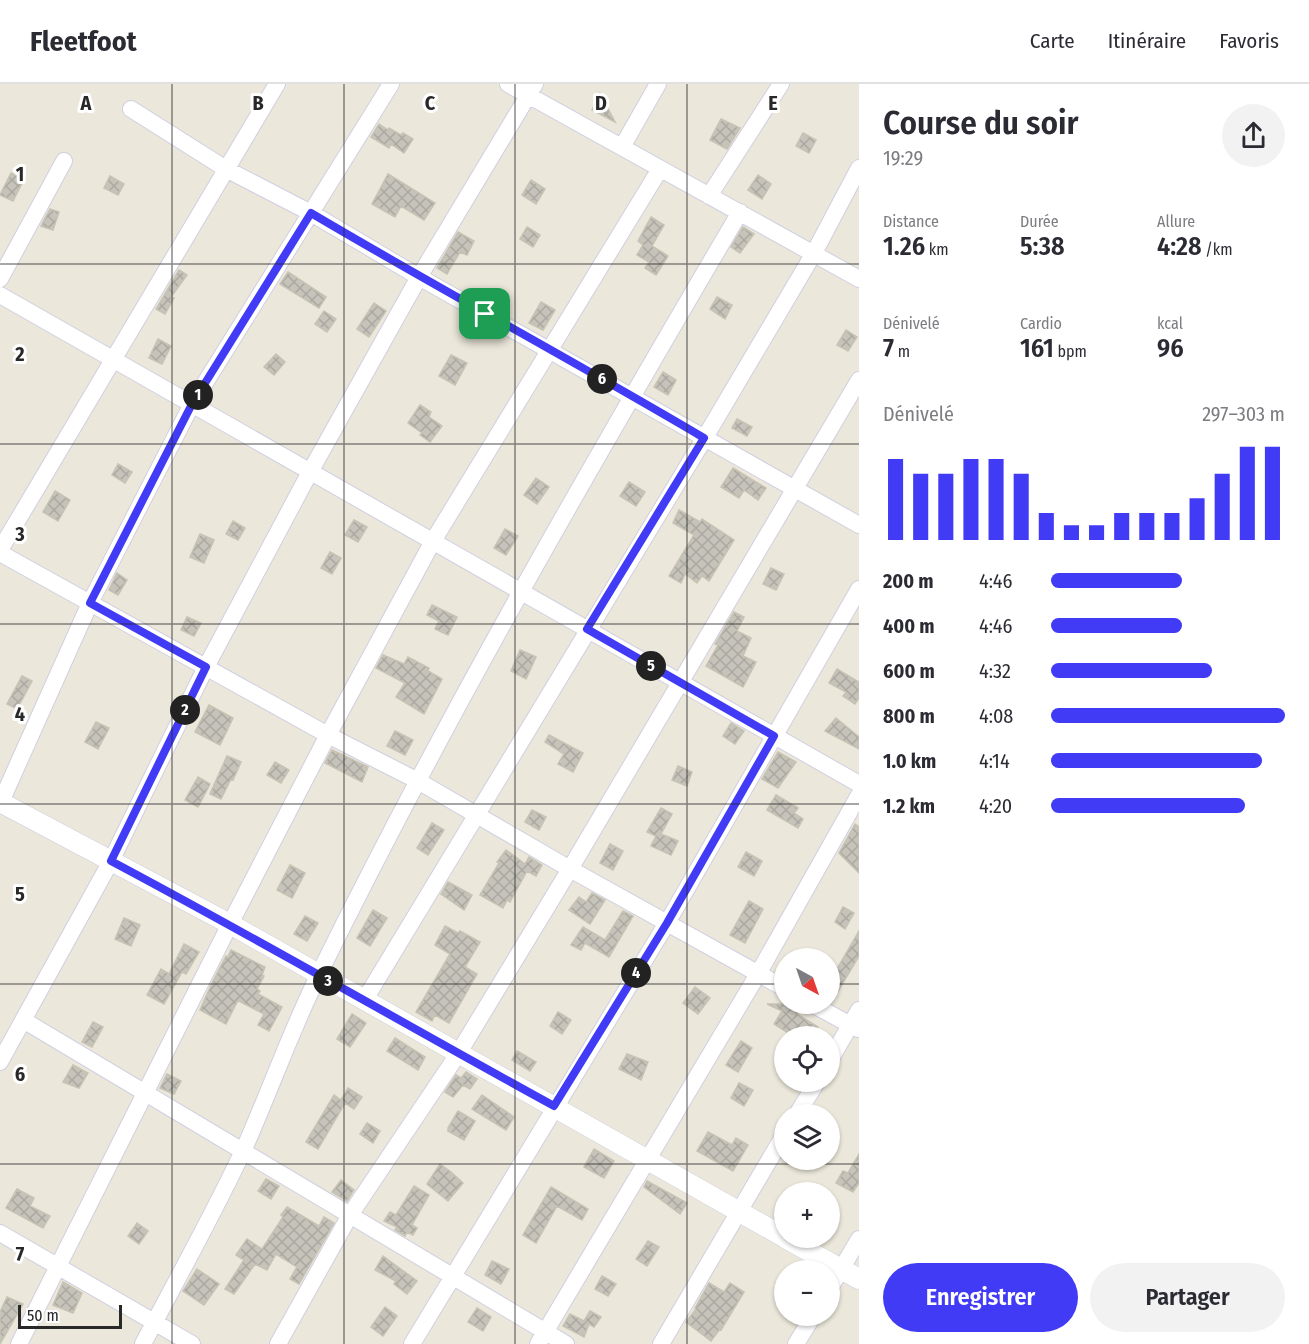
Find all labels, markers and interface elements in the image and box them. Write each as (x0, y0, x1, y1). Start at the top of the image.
text: Fleetfoot (30, 25, 137, 58)
text: Carte (1030, 28, 1075, 54)
text: Itinéraire (1108, 28, 1186, 54)
text: Favoris (1219, 28, 1279, 54)
text: A (80, 91, 93, 115)
text: B (252, 91, 264, 115)
text: C (425, 91, 436, 115)
text: D (595, 91, 607, 115)
text: E (768, 91, 778, 115)
text: Course du soir (883, 103, 1079, 143)
button: share (1222, 104, 1285, 167)
text: 19:29 (883, 146, 923, 170)
text: 1 (16, 162, 24, 186)
text: Distance (883, 212, 939, 231)
text: Durée (1020, 212, 1059, 231)
text: Allure (1157, 212, 1195, 231)
text: 1.26 (883, 231, 925, 262)
text: 5:38 (1020, 231, 1065, 262)
text: 4:28 (1157, 231, 1202, 262)
text: km (925, 240, 949, 259)
text: /km (1202, 240, 1233, 259)
pin (459, 288, 510, 339)
icon: arrive (468, 297, 501, 330)
text: Dénivelé (883, 314, 940, 333)
text: Cardio (1020, 314, 1062, 333)
text: kcal (1157, 314, 1183, 333)
text: 7 (883, 333, 894, 364)
text: 161 (1020, 333, 1054, 364)
text: 96 (1157, 333, 1184, 364)
text: 2 (14, 342, 25, 366)
text: m (894, 342, 910, 361)
text: bpm (1054, 342, 1087, 361)
pin: 6 (587, 364, 617, 394)
text: 6 (598, 369, 606, 388)
pin: 1 (183, 380, 213, 410)
text: 1 (195, 385, 201, 404)
text: Dénivelé (883, 402, 954, 426)
text: 297–303 m (1202, 402, 1285, 426)
text: 3 (14, 522, 25, 546)
text: 200 m (883, 569, 934, 593)
text: 4:46 (979, 569, 1012, 593)
text: 400 m (883, 614, 935, 638)
text: 4:46 (979, 614, 1012, 638)
pin: 5 (636, 651, 666, 681)
text: 5 (647, 656, 655, 675)
text: 600 m (883, 659, 935, 683)
text: 4:32 (979, 659, 1011, 683)
pin: 2 (170, 695, 200, 725)
text: 2 (181, 700, 189, 719)
text: 4 (15, 702, 25, 726)
text: 800 m (883, 704, 935, 728)
text: 4:08 (979, 704, 1013, 728)
text: 1.0 km (883, 749, 936, 773)
text: 4:14 (979, 749, 1010, 773)
text: 1.2 km (883, 794, 935, 818)
text: 4:20 (979, 794, 1012, 818)
text: 5 (15, 882, 25, 906)
north arrow (774, 948, 840, 1014)
map controls (774, 948, 840, 1326)
pin: 4 (621, 958, 651, 988)
text: 4 (632, 963, 640, 982)
pin: 3 (313, 966, 343, 996)
text: 3 (324, 971, 332, 990)
button: locate (774, 1026, 840, 1092)
text: 6 (15, 1062, 25, 1086)
button: layers (774, 1104, 840, 1170)
button: + (774, 1182, 840, 1248)
text: 7 (16, 1242, 25, 1266)
button: − (774, 1260, 840, 1326)
button: Enregistrer (883, 1263, 1078, 1332)
button: Partager (1090, 1263, 1285, 1332)
scale bar (18, 1302, 122, 1330)
text: 50 m (27, 1306, 59, 1325)

